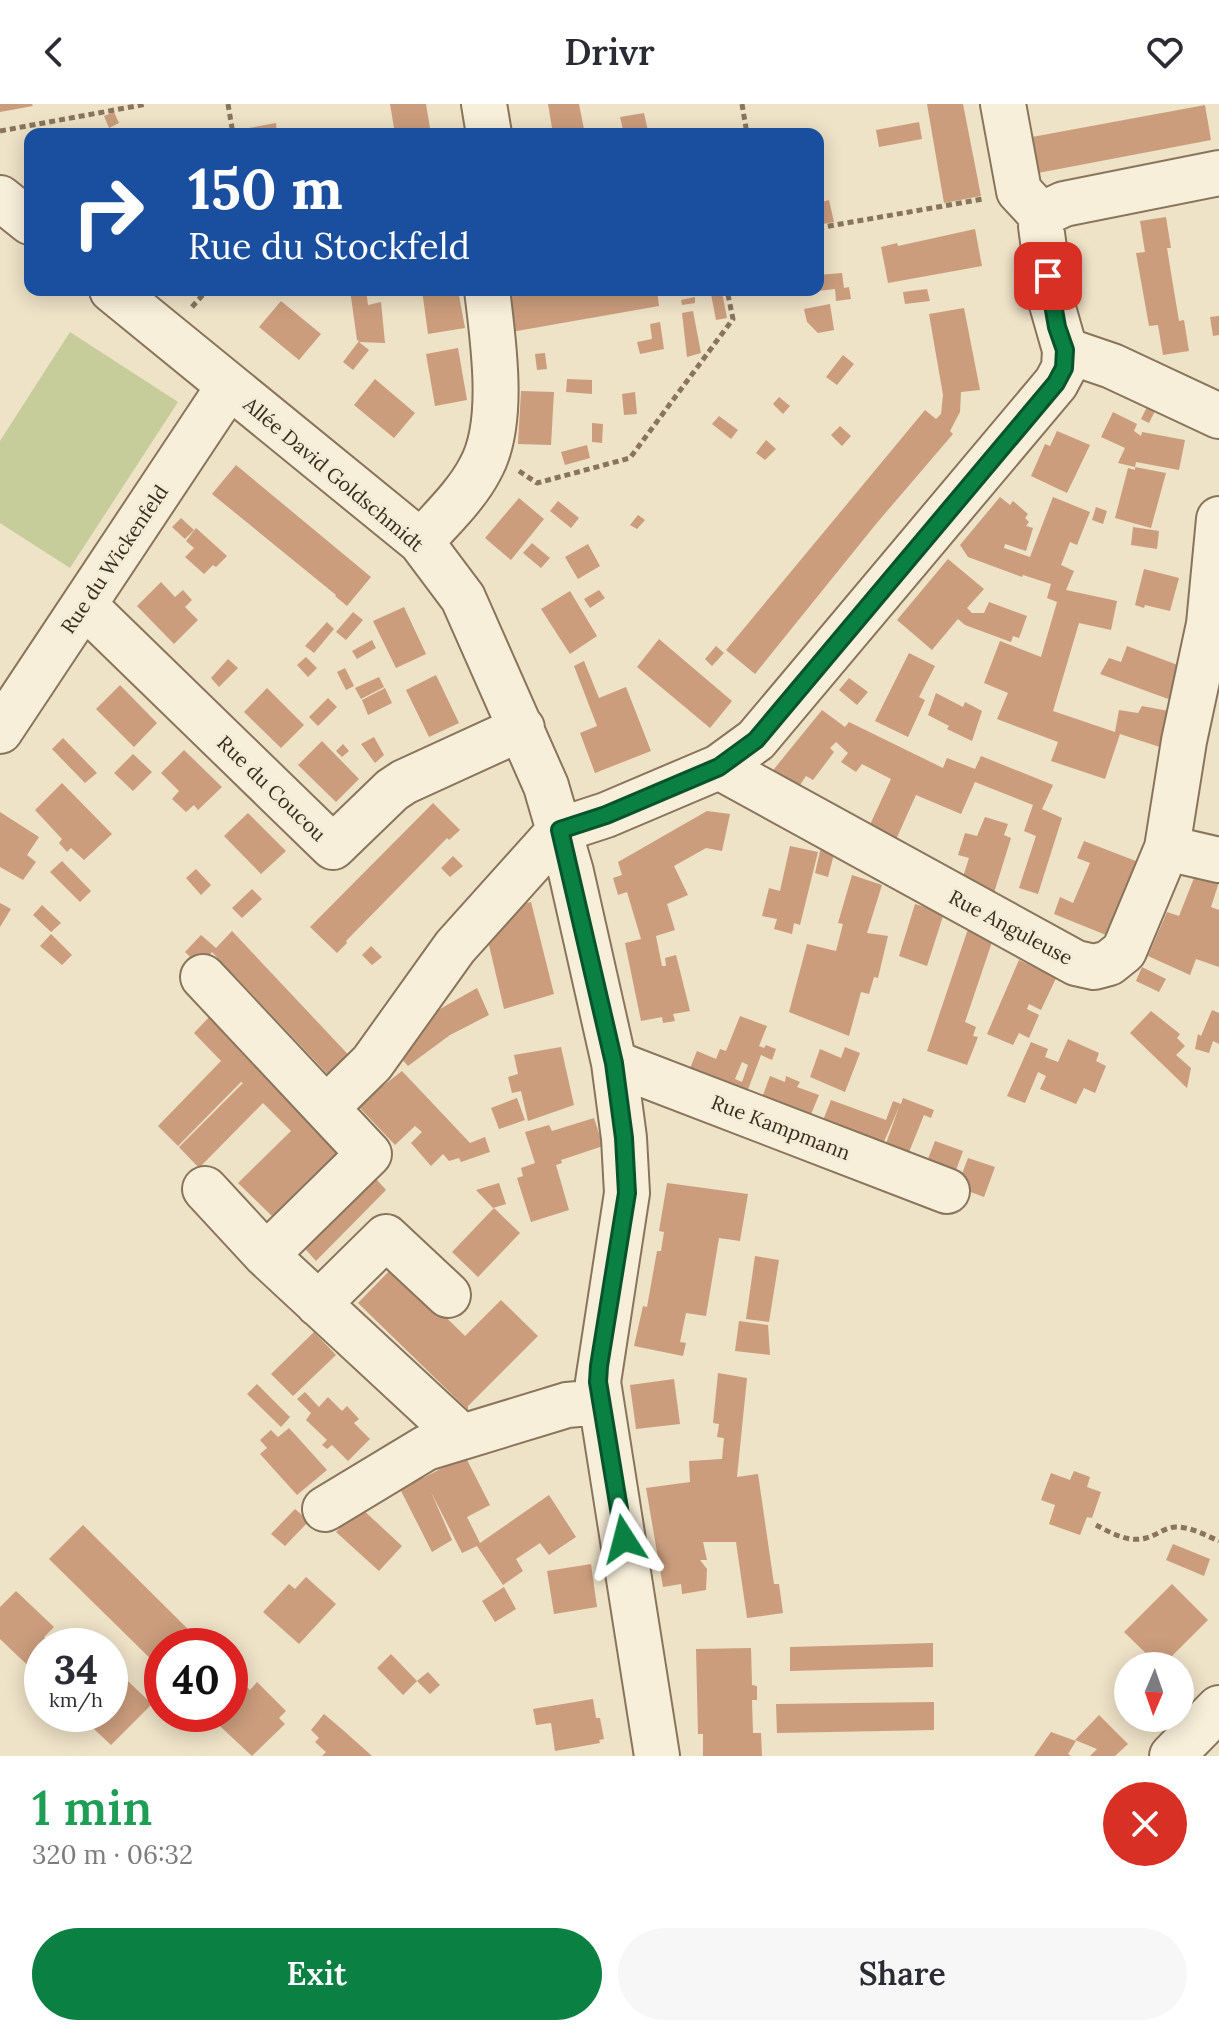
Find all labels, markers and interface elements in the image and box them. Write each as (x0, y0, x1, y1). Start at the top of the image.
text: Drivr (564, 29, 655, 75)
icon: back (32, 30, 76, 74)
icon: heart (1143, 30, 1187, 74)
text: 150 m (188, 153, 343, 224)
icon: right (56, 160, 160, 264)
text: Rue du Stockfeld (188, 223, 470, 269)
pin (1014, 242, 1082, 310)
icon: arrive (1026, 254, 1070, 298)
street label: Allée David Goldschmidt (238, 391, 429, 557)
street label: Rue du Wickenfeld (55, 480, 173, 638)
street label: Rue du Coucou (212, 730, 332, 846)
street label: Rue Anguleuse (945, 884, 1077, 970)
street label: Rue Kampmann (708, 1089, 854, 1165)
position arrow (582, 1497, 666, 1581)
speed limit sign: 40 (144, 1628, 248, 1732)
text: 34 (54, 1644, 98, 1695)
north arrow (1114, 1652, 1194, 1732)
map controls (1114, 1652, 1194, 1732)
text: km/h (49, 1687, 103, 1712)
text: 1 min (32, 1777, 152, 1838)
button: close (1103, 1782, 1187, 1866)
text: 320 m · 06:32 (32, 1838, 193, 1871)
button: Exit (32, 1928, 602, 2020)
button: Share (618, 1928, 1187, 2020)

